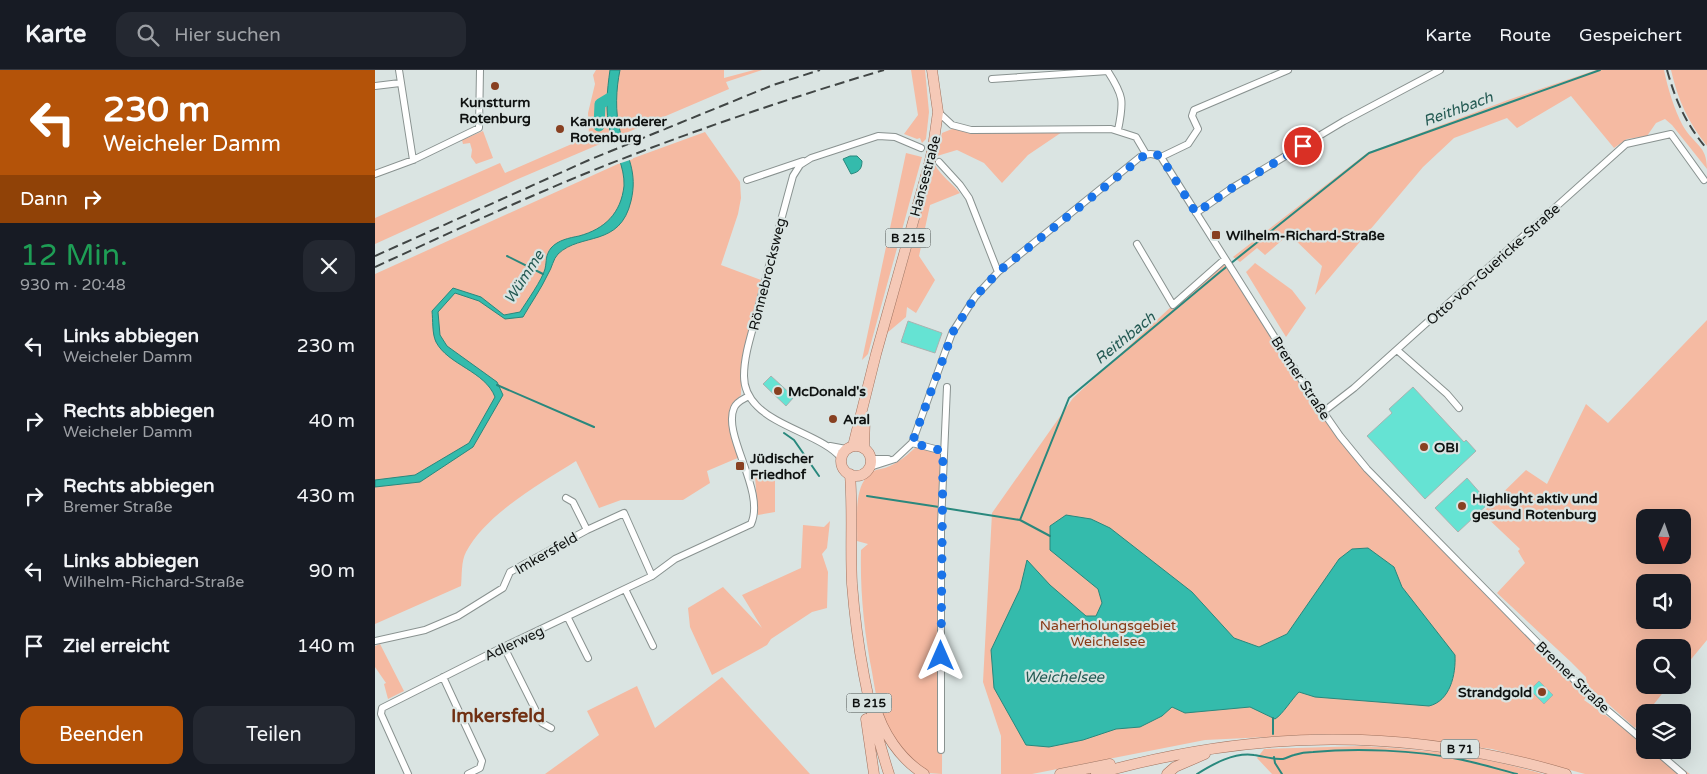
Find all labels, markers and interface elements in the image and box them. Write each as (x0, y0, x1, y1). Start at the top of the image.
search box (116, 12, 466, 57)
text: Karte (25, 20, 86, 49)
icon: search (134, 21, 162, 49)
text: Hier suchen (174, 24, 281, 46)
text: Karte (1425, 24, 1471, 46)
text: Route (1499, 24, 1551, 46)
text: Gespeichert (1579, 24, 1682, 46)
marker: Kunstturm Rotenburg (489, 80, 501, 92)
water label: Reithbach (1421, 88, 1496, 130)
text: 230 m (103, 89, 210, 131)
icon: left (20, 90, 85, 155)
place label: Kunstturm Rotenburg (459, 94, 531, 127)
place label: Kanuwanderer Rotenburg (570, 113, 667, 146)
marker: Kanuwanderer Rotenburg (554, 123, 566, 135)
pin (1282, 125, 1324, 167)
text: Weicheler Damm (103, 131, 281, 157)
icon: arrive (1289, 132, 1317, 160)
street label: Hansestraße (906, 134, 944, 219)
icon: right (78, 185, 106, 213)
text: Dann (20, 188, 68, 210)
street label: Otto-von-Guericke-Straße (1423, 200, 1564, 329)
street label: Rönnebrocksweg (745, 216, 790, 332)
place label: Wilhelm-Richard-Straße (1226, 227, 1385, 244)
road number: B 215 (885, 228, 931, 248)
marker: Wilhelm-Richard-Straße (1210, 229, 1222, 241)
text: 12 Min. (20, 237, 128, 274)
button: close (303, 240, 355, 292)
water label: Wümme (500, 246, 549, 307)
text: 930 m · 20:48 (20, 275, 126, 295)
water label: Reithbach (1091, 308, 1160, 368)
text: Links abbiegen (63, 325, 199, 347)
icon: left (20, 332, 48, 360)
street label: Bremer Straße (1267, 333, 1334, 423)
text: 230 m (297, 335, 355, 357)
text: Weicheler Damm (63, 347, 192, 367)
place label: McDonald's (788, 383, 866, 400)
marker: McDonald's (772, 385, 784, 397)
text: Rechts abbiegen (63, 400, 215, 422)
icon: right (20, 407, 48, 435)
text: 40 m (309, 410, 355, 432)
place label: Aral (843, 411, 870, 428)
marker: Aral (827, 413, 839, 425)
text: Weicheler Damm (63, 422, 192, 442)
place label: OBI (1434, 439, 1459, 456)
marker: OBI (1418, 441, 1430, 453)
place label: Jüdischer Friedhof (749, 450, 814, 483)
marker: Jüdischer Friedhof (734, 460, 746, 472)
text: Rechts abbiegen (63, 475, 215, 497)
icon: right (20, 482, 48, 510)
text: 430 m (297, 485, 355, 507)
place label: Highlight aktiv und gesund Rotenburg (1472, 490, 1598, 523)
text: Bremer Straße (63, 497, 172, 517)
marker: Highlight aktiv und gesund Rotenburg (1456, 500, 1468, 512)
north arrow (1636, 509, 1691, 564)
map controls (1636, 509, 1691, 759)
street label: Imkersfeld (512, 529, 581, 578)
text: Links abbiegen (63, 550, 199, 572)
icon: left (20, 557, 48, 585)
text: 90 m (309, 560, 355, 582)
text: Wilhelm-Richard-Straße (63, 572, 244, 592)
button: sound (1636, 574, 1691, 629)
park label: Naherholungsgebiet Weichelsee (1040, 617, 1177, 650)
street label: Adlerweg (482, 622, 547, 665)
position arrow (914, 629, 966, 681)
icon: arrive (20, 632, 48, 660)
text: Ziel erreicht (63, 635, 170, 657)
text: 140 m (297, 635, 355, 657)
street label: Bremer Straße (1532, 638, 1613, 717)
button: search (1636, 639, 1691, 694)
water label: Weichelsee (1024, 668, 1106, 686)
place label: Strandgold (1458, 684, 1532, 701)
marker: Strandgold (1536, 686, 1548, 698)
road number: B 215 (847, 694, 891, 712)
button: layers (1636, 704, 1691, 759)
district label: Imkersfeld (451, 705, 545, 727)
button: Beenden (20, 706, 183, 764)
button: Teilen (193, 706, 355, 764)
road number: B 71 (1441, 740, 1479, 759)

